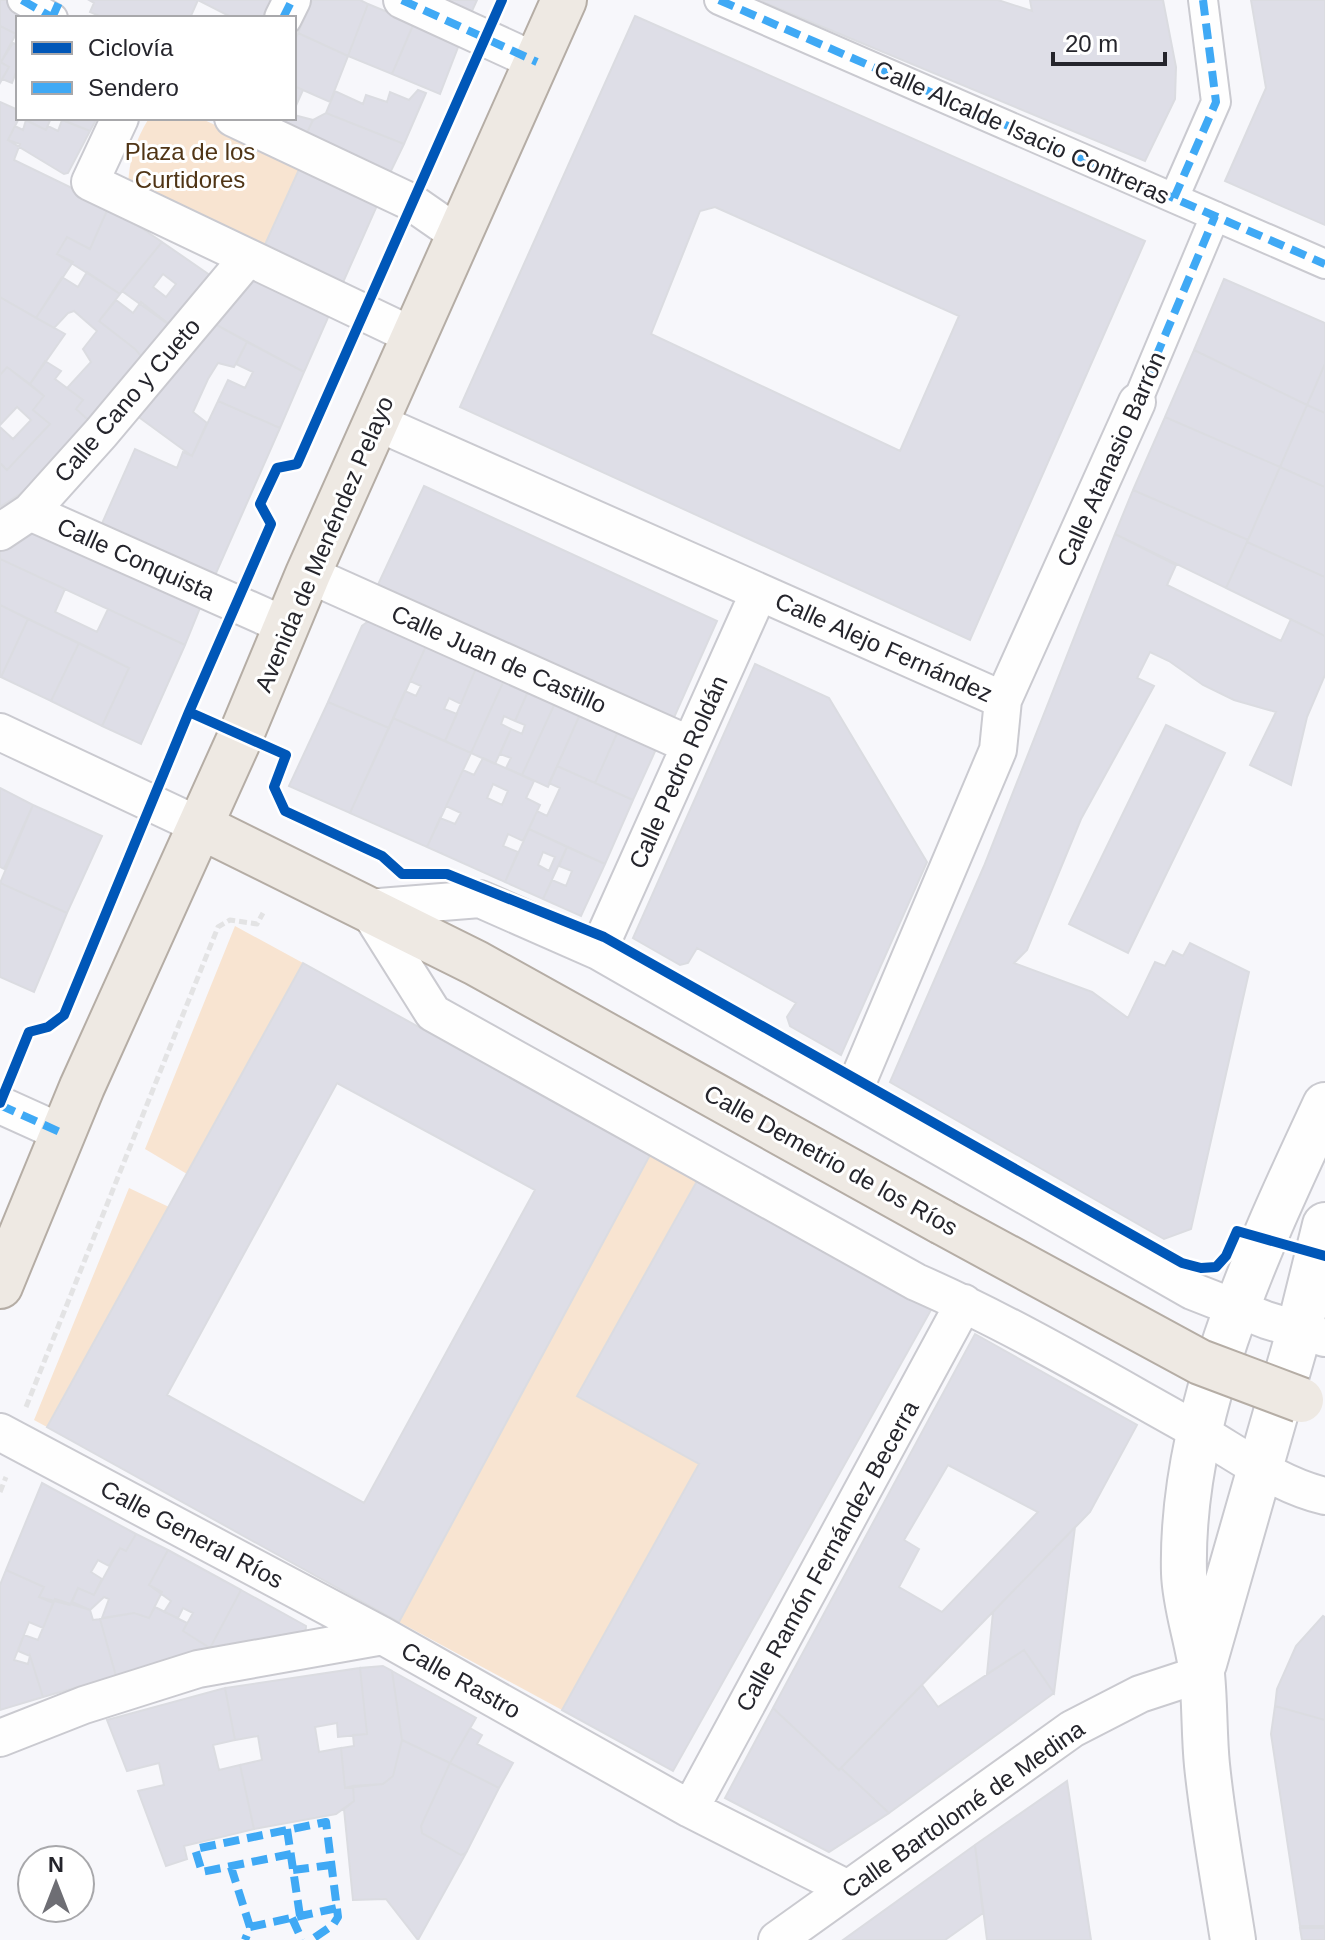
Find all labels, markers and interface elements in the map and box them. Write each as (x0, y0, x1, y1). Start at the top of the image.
legend (16, 16, 296, 120)
scale bar (1053, 16, 1165, 66)
text: 20 m (1065, 30, 1118, 57)
text: Ciclovía (88, 34, 174, 61)
street label: Calle Alcalde Isacio Contreras (870, 55, 1174, 209)
text: Sendero (88, 74, 179, 101)
park label: Plaza de los Curtidores (125, 138, 255, 193)
street label: Calle Cano y Cueto (49, 313, 205, 487)
street label: Calle Atanasio Barrón (1051, 347, 1171, 571)
street label: Avenida de Menéndez Pelayo (249, 392, 399, 696)
street label: Calle Conquista (53, 512, 219, 606)
street label: Calle Alejo Fernández (771, 587, 997, 707)
street label: Calle Juan de Castillo (387, 599, 611, 719)
street label: Calle Pedro Roldán (623, 671, 733, 873)
street label: Calle Demetrio de los Ríos (700, 1079, 962, 1241)
street label: Calle Ramón Fernández Becerra (730, 1395, 924, 1716)
street label: Calle General Ríos (96, 1474, 288, 1594)
street label: Calle Rastro (397, 1636, 525, 1724)
street label: Calle Bartolomé de Medina (837, 1715, 1090, 1903)
north arrow (16, 1844, 96, 1924)
text: N (48, 1852, 64, 1877)

